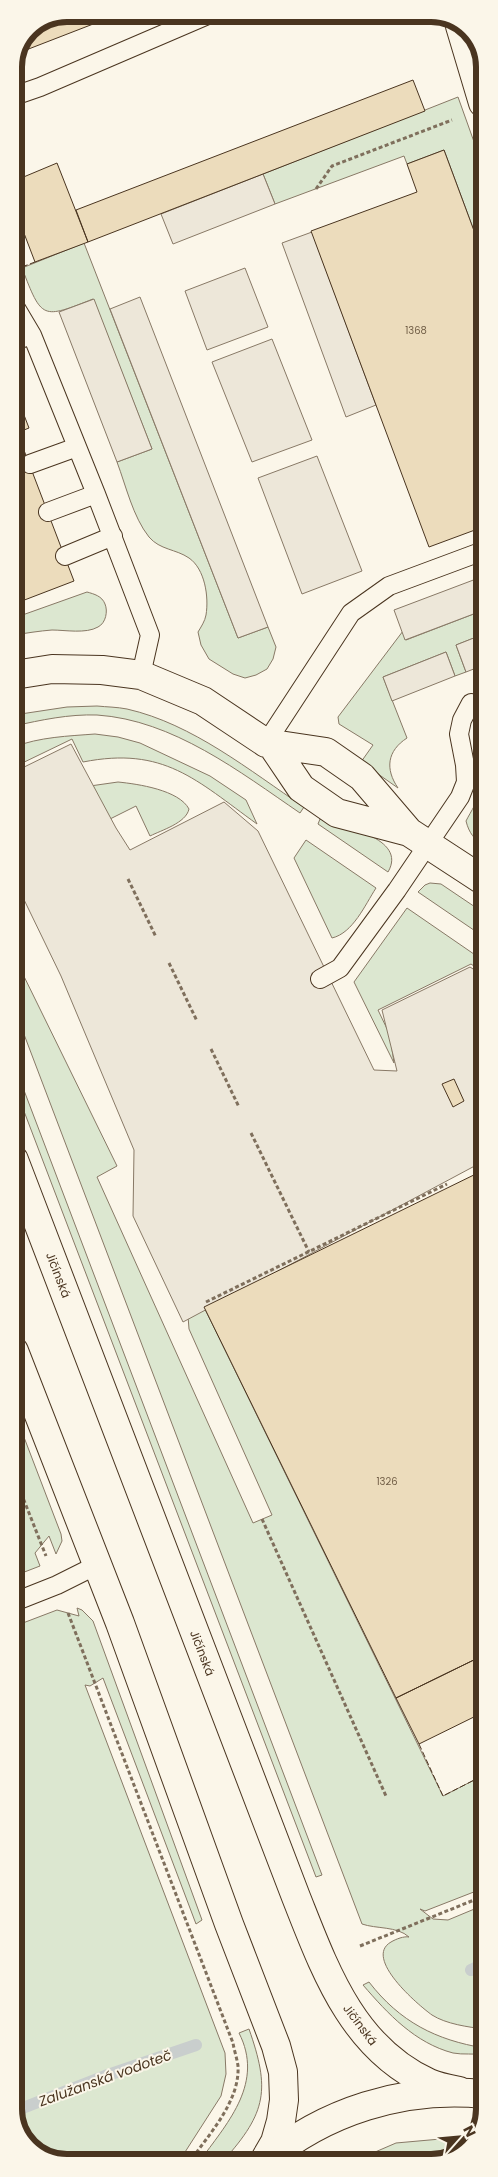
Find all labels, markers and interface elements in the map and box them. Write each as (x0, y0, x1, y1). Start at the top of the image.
house number: 1368 (405, 323, 427, 338)
street label: Jičínská (42, 1249, 75, 1300)
house number: 1326 (376, 1474, 398, 1489)
street label: Jičínská (186, 1627, 219, 1678)
street label: Jičínská (339, 2000, 382, 2049)
water label: Zalužanská vodoteč (35, 2045, 175, 2112)
north arrow (433, 2112, 483, 2162)
text: N (458, 2122, 481, 2140)

